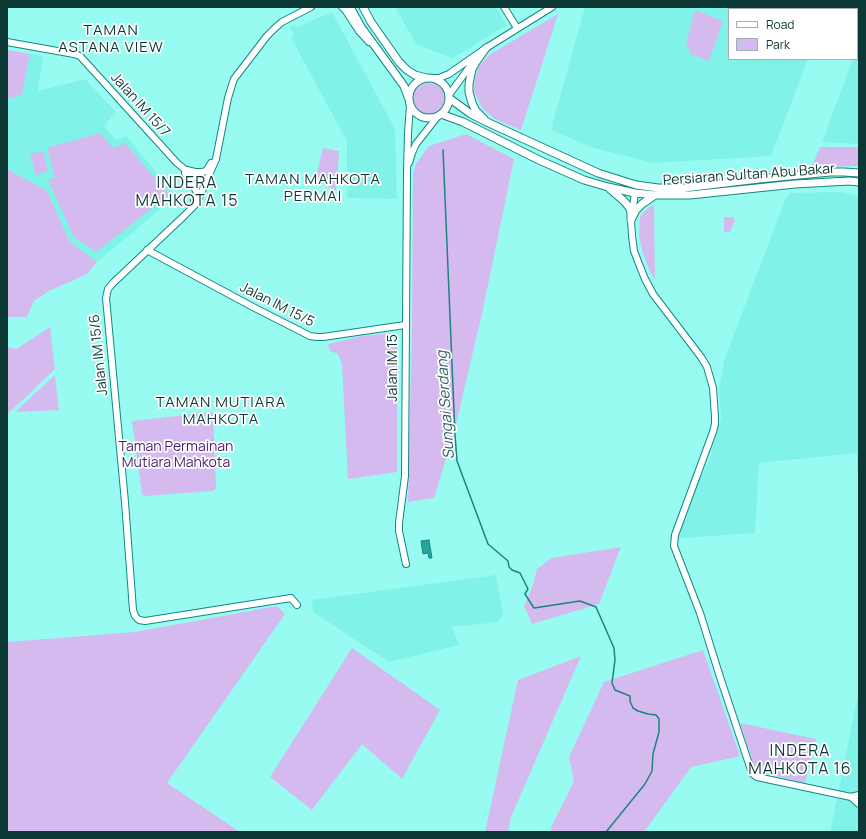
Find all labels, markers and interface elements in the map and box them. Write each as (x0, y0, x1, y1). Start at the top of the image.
legend (728, 8, 858, 60)
text: Road (766, 16, 794, 33)
district label: TAMAN ASTANA VIEW (58, 22, 164, 57)
text: Park (766, 36, 790, 53)
street label: Jalan IM 15/7 (107, 70, 173, 140)
street label: Persiaran Sultan Abu Bakar (662, 161, 836, 189)
district label: TAMAN MAHKOTA PERMAI (245, 171, 381, 206)
district label: INDERA MAHKOTA 15 (136, 174, 238, 212)
street label: Jalan IM 15/5 (237, 279, 317, 331)
street label: Jalan IM 15/6 (86, 313, 112, 397)
street label: Jalan IM 15 (385, 334, 401, 402)
water label: Sungai Serdang (433, 350, 459, 460)
district label: TAMAN MUTIARA MAHKOTA (156, 394, 286, 429)
park label: Taman Permainan Mutiara Mahkota (119, 439, 233, 472)
district label: INDERA MAHKOTA 16 (748, 742, 852, 780)

